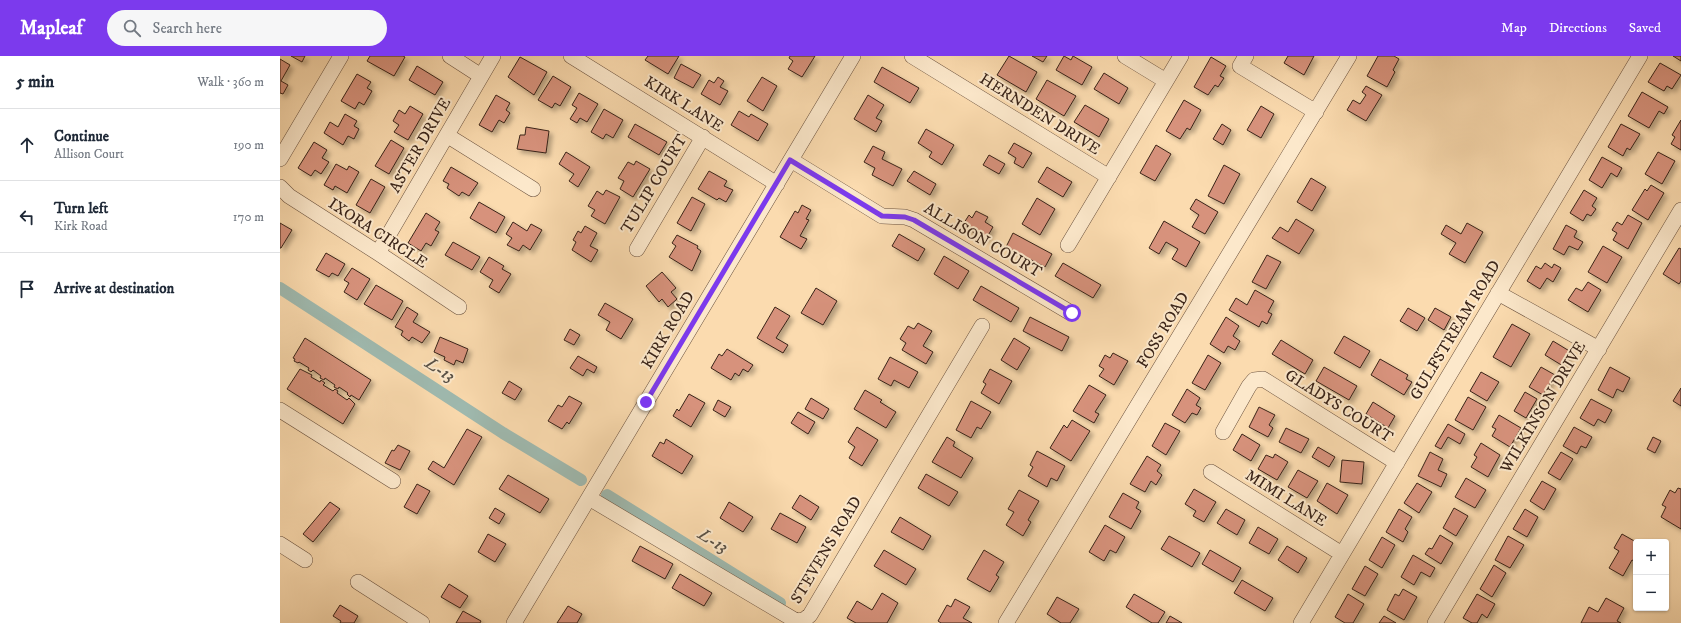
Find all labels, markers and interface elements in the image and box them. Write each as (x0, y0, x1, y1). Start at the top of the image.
search box (107, 10, 387, 46)
text: Mapleaf (20, 17, 83, 40)
icon: search (121, 17, 143, 39)
text: Search here (153, 19, 222, 38)
text: Map (1501, 19, 1527, 37)
text: Directions (1549, 19, 1607, 37)
text: Saved (1629, 19, 1661, 37)
street label: HERNDEN DRIVE (976, 69, 1104, 159)
text: 5 min (16, 71, 54, 93)
street label: KIRK LANE (641, 72, 727, 136)
text: Walk · 360 m (197, 74, 264, 90)
street label: ASTER DRIVE (385, 94, 455, 196)
text: Continue (54, 127, 109, 146)
street label: TULIP COURT (616, 131, 692, 237)
icon: ahead (16, 134, 38, 156)
text: 190 m (233, 137, 264, 153)
text: Allison Court (54, 146, 124, 162)
street label: IXORA CIRCLE (325, 193, 431, 273)
street label: ALLISON COURT (920, 198, 1046, 282)
text: Turn left (54, 199, 108, 218)
icon: left (16, 206, 38, 228)
text: 170 m (233, 209, 264, 225)
text: Kirk Road (54, 218, 107, 234)
street label: GULFSTREAM ROAD (1405, 256, 1505, 403)
icon: arrive (16, 278, 38, 300)
text: Arrive at destination (54, 279, 174, 298)
street label: KIRK ROAD (637, 288, 699, 372)
street label: FOSS ROAD (1132, 288, 1194, 372)
route start (1063, 304, 1081, 322)
street label: WILKINSON DRIVE (1495, 337, 1590, 477)
water label: L-13 (420, 352, 459, 388)
street label: GLADYS COURT (1281, 365, 1397, 447)
route end (637, 393, 655, 411)
street label: MIMI LANE (1242, 465, 1330, 531)
street label: STEVENS ROAD (786, 493, 866, 607)
water label: L-13 (693, 523, 732, 559)
map controls (1633, 539, 1669, 611)
button: + (1633, 539, 1669, 575)
button: − (1633, 575, 1669, 611)

